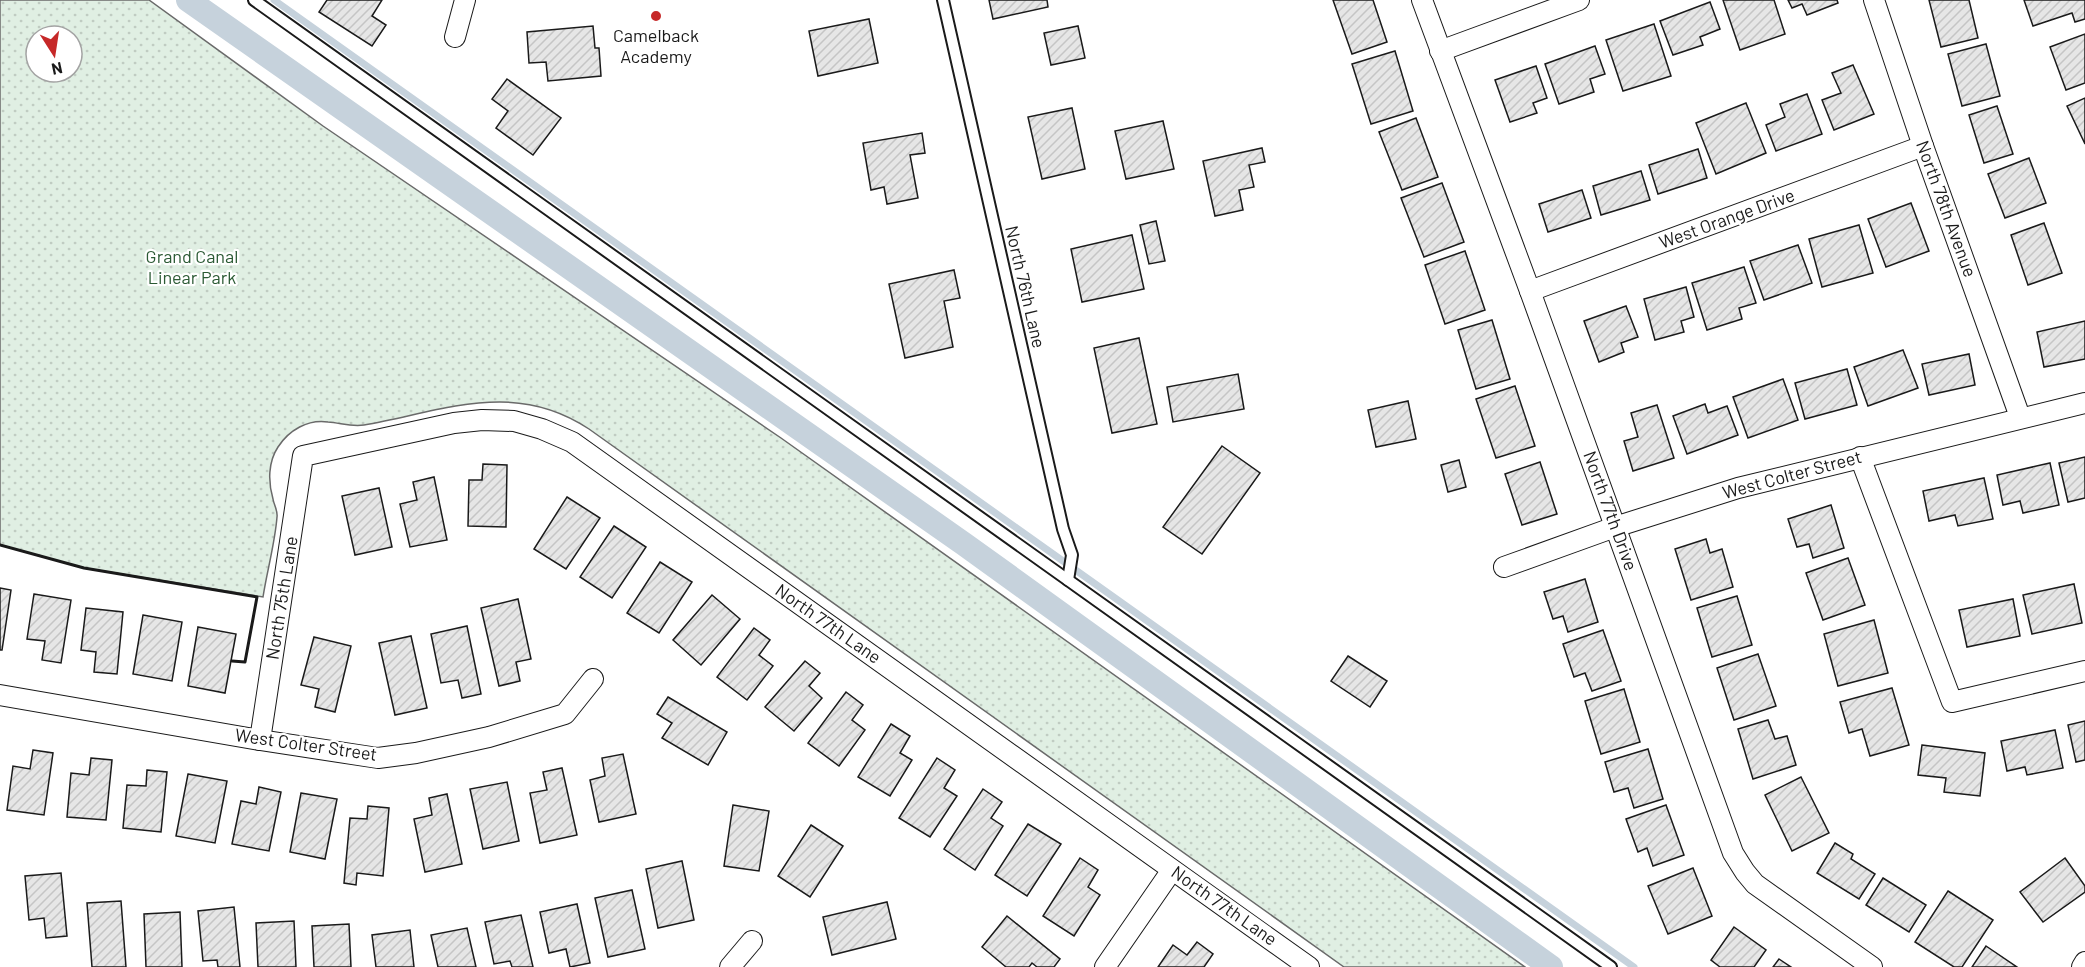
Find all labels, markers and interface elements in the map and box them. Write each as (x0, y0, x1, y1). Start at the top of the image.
marker: Camelback Academy (649, 9, 663, 23)
north arrow (24, 24, 84, 84)
place label: Camelback Academy (613, 24, 699, 67)
text: N (50, 59, 64, 80)
street label: North 78th Avenue (1912, 137, 1982, 280)
street label: West Orange Drive (1656, 183, 1797, 253)
street label: North 76th Lane (1001, 223, 1051, 350)
park label: Grand Canal Linear Park (146, 245, 238, 288)
street label: West Colter Street (1720, 445, 1864, 503)
street label: North 77th Drive (1579, 448, 1643, 573)
street label: North 75th Lane (260, 534, 302, 661)
street label: North 77th Lane (771, 579, 886, 668)
street label: West Colter Street (234, 723, 379, 765)
street label: North 77th Lane (1167, 861, 1282, 950)

